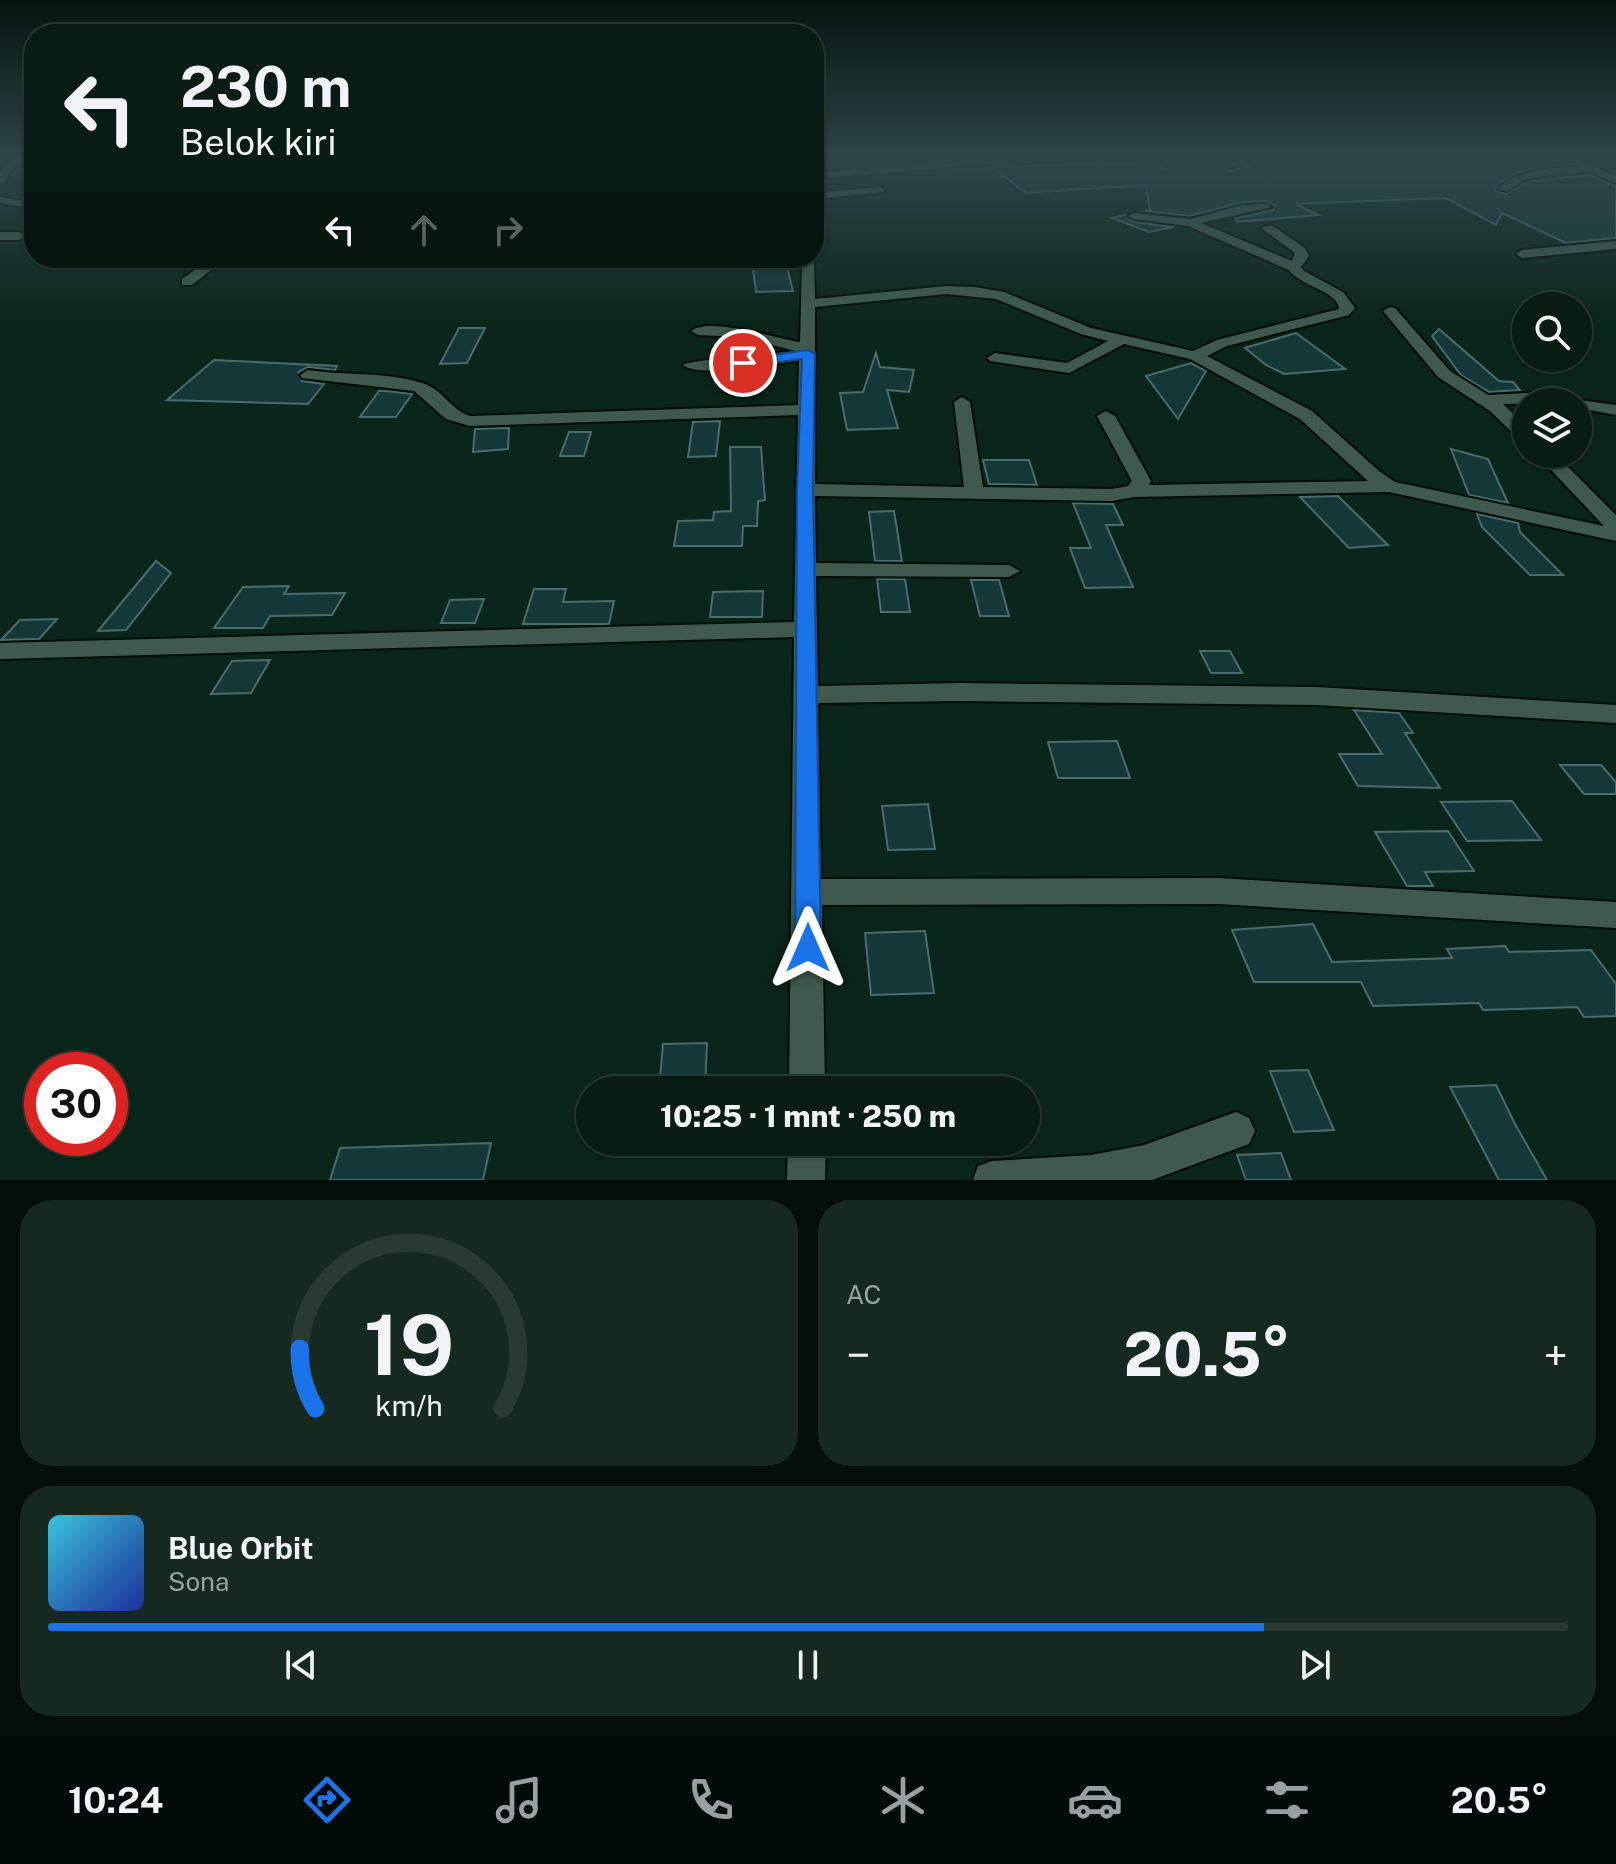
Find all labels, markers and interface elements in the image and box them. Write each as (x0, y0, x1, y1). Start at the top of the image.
text: 230 m (180, 54, 352, 120)
icon: left (48, 56, 152, 160)
text: Belok kiri (180, 121, 336, 163)
icon: left (318, 208, 362, 252)
icon: ahead (402, 208, 446, 252)
icon: right (486, 208, 530, 252)
map controls (1512, 292, 1592, 468)
button: search (1512, 292, 1592, 372)
pin (709, 329, 777, 397)
icon: arrive (721, 341, 765, 385)
button: layers (1512, 388, 1592, 468)
position arrow (766, 906, 850, 990)
speed limit sign: 30 (24, 1052, 128, 1156)
text: 10:25 · 1 mnt · 250 m (660, 1098, 956, 1134)
text: AC (846, 1279, 881, 1310)
text: 19 (364, 1296, 454, 1394)
text: 20.5° (1124, 1319, 1290, 1390)
text: − (846, 1329, 870, 1381)
text: + (1544, 1329, 1568, 1381)
text: km/h (375, 1389, 443, 1422)
text: Blue Orbit (168, 1530, 314, 1566)
text: Sona (168, 1566, 229, 1597)
icon: previous (279, 1643, 323, 1687)
icon: pause (786, 1643, 830, 1687)
icon: next (1293, 1643, 1337, 1687)
icon: directions (299, 1772, 355, 1828)
icon: music (491, 1772, 547, 1828)
icon: phone (683, 1772, 739, 1828)
icon: climate (875, 1772, 931, 1828)
icon: car (1067, 1772, 1123, 1828)
icon: filters (1259, 1772, 1315, 1828)
text: 10:24 (68, 1779, 163, 1821)
text: 20.5° (1451, 1779, 1548, 1821)

